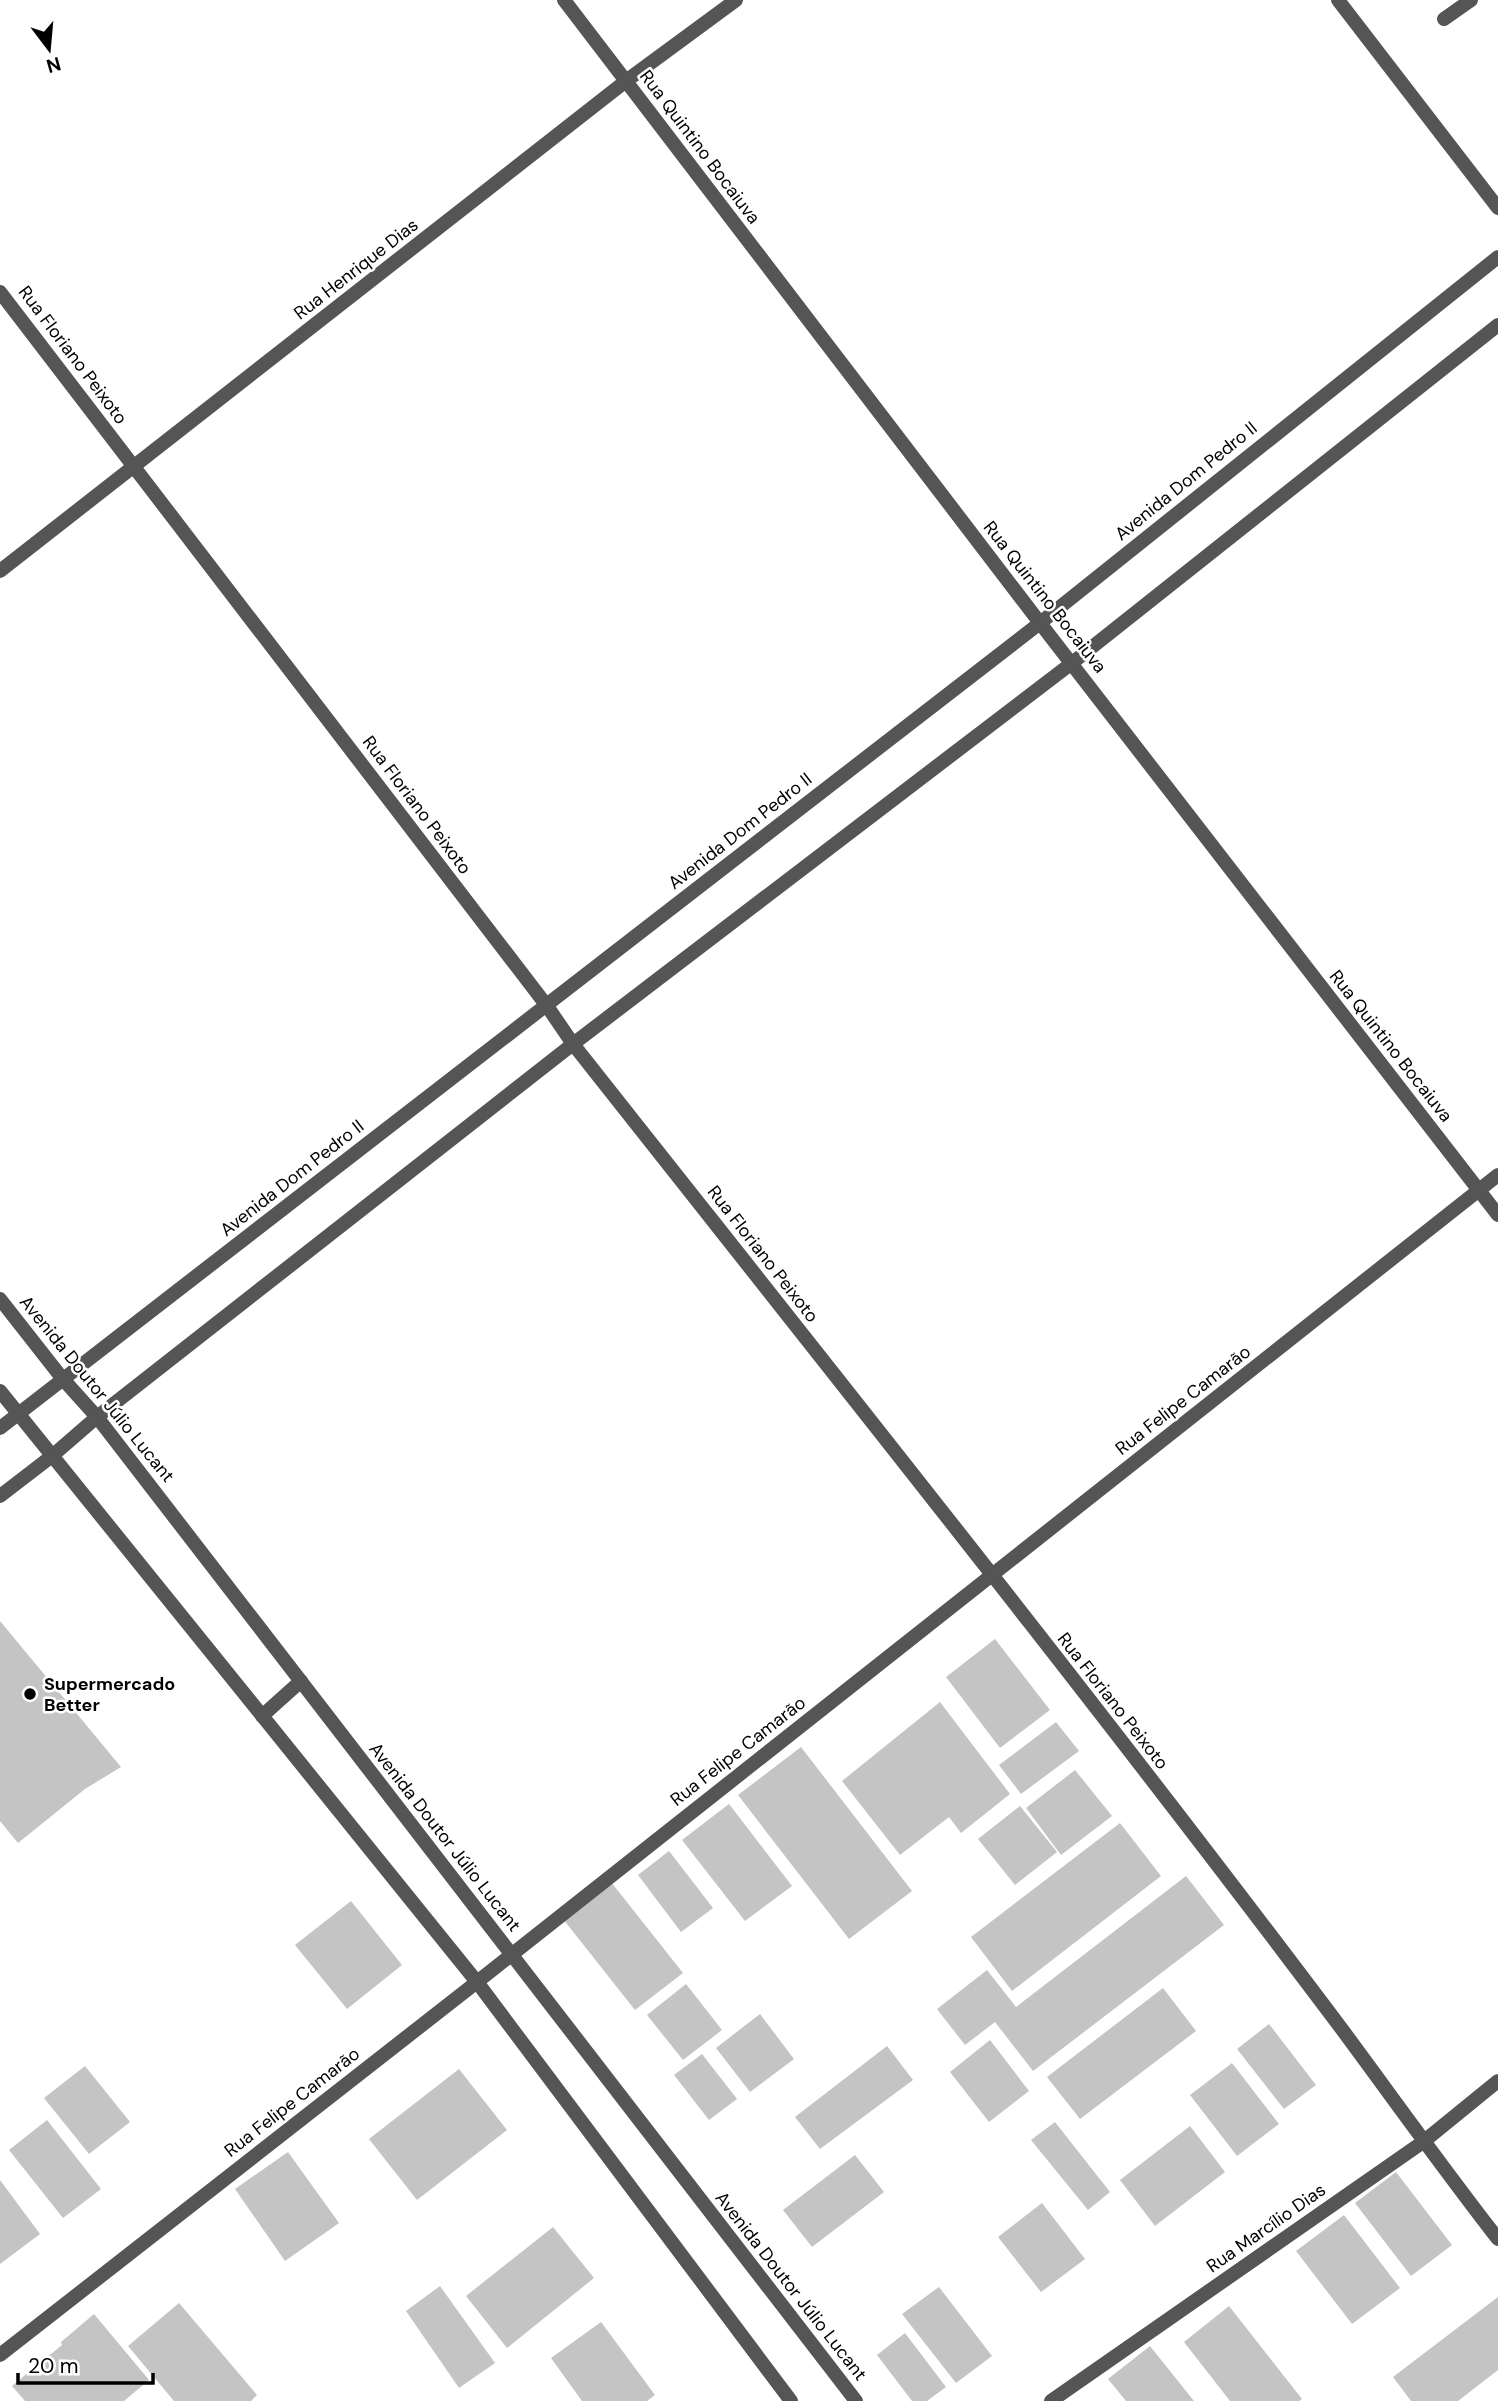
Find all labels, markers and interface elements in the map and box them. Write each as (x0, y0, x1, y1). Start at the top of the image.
north arrow (14, 14, 84, 84)
text: N (43, 51, 64, 79)
street label: Rua Quintino Bocaiuva (634, 65, 766, 229)
street label: Rua Henrique Dias (289, 213, 423, 325)
street label: Rua Floriano Peixoto (13, 281, 133, 429)
street label: Avenida Dom Pedro II (1110, 416, 1262, 546)
street label: Rua Quintino Bocaiuva (978, 516, 1112, 678)
street label: Rua Floriano Peixoto (357, 731, 477, 879)
street label: Avenida Dom Pedro II (663, 767, 817, 895)
street label: Rua Quintino Bocaiuva (1324, 965, 1458, 1127)
street label: Avenida Dom Pedro II (215, 1114, 369, 1242)
street label: Rua Floriano Peixoto (702, 1181, 824, 1327)
street label: Avenida Doutor Júlio Lucant (14, 1291, 180, 1487)
street label: Rua Felipe Camarão (1110, 1340, 1256, 1460)
street label: Rua Floriano Peixoto (1052, 1628, 1174, 1774)
place label: Supermercado Better (44, 1672, 175, 1717)
marker: Supermercado Better (22, 1686, 38, 1702)
street label: Rua Felipe Camarão (665, 1691, 811, 1811)
street label: Avenida Doutor Júlio Lucant (364, 1738, 526, 1936)
street label: Rua Felipe Camarão (219, 2042, 365, 2162)
street label: Rua Marcílio Dias (1202, 2178, 1330, 2278)
street label: Avenida Doutor Júlio Lucant (710, 2187, 872, 2385)
scale bar (18, 2342, 152, 2386)
text: 20 m (28, 2352, 79, 2380)

